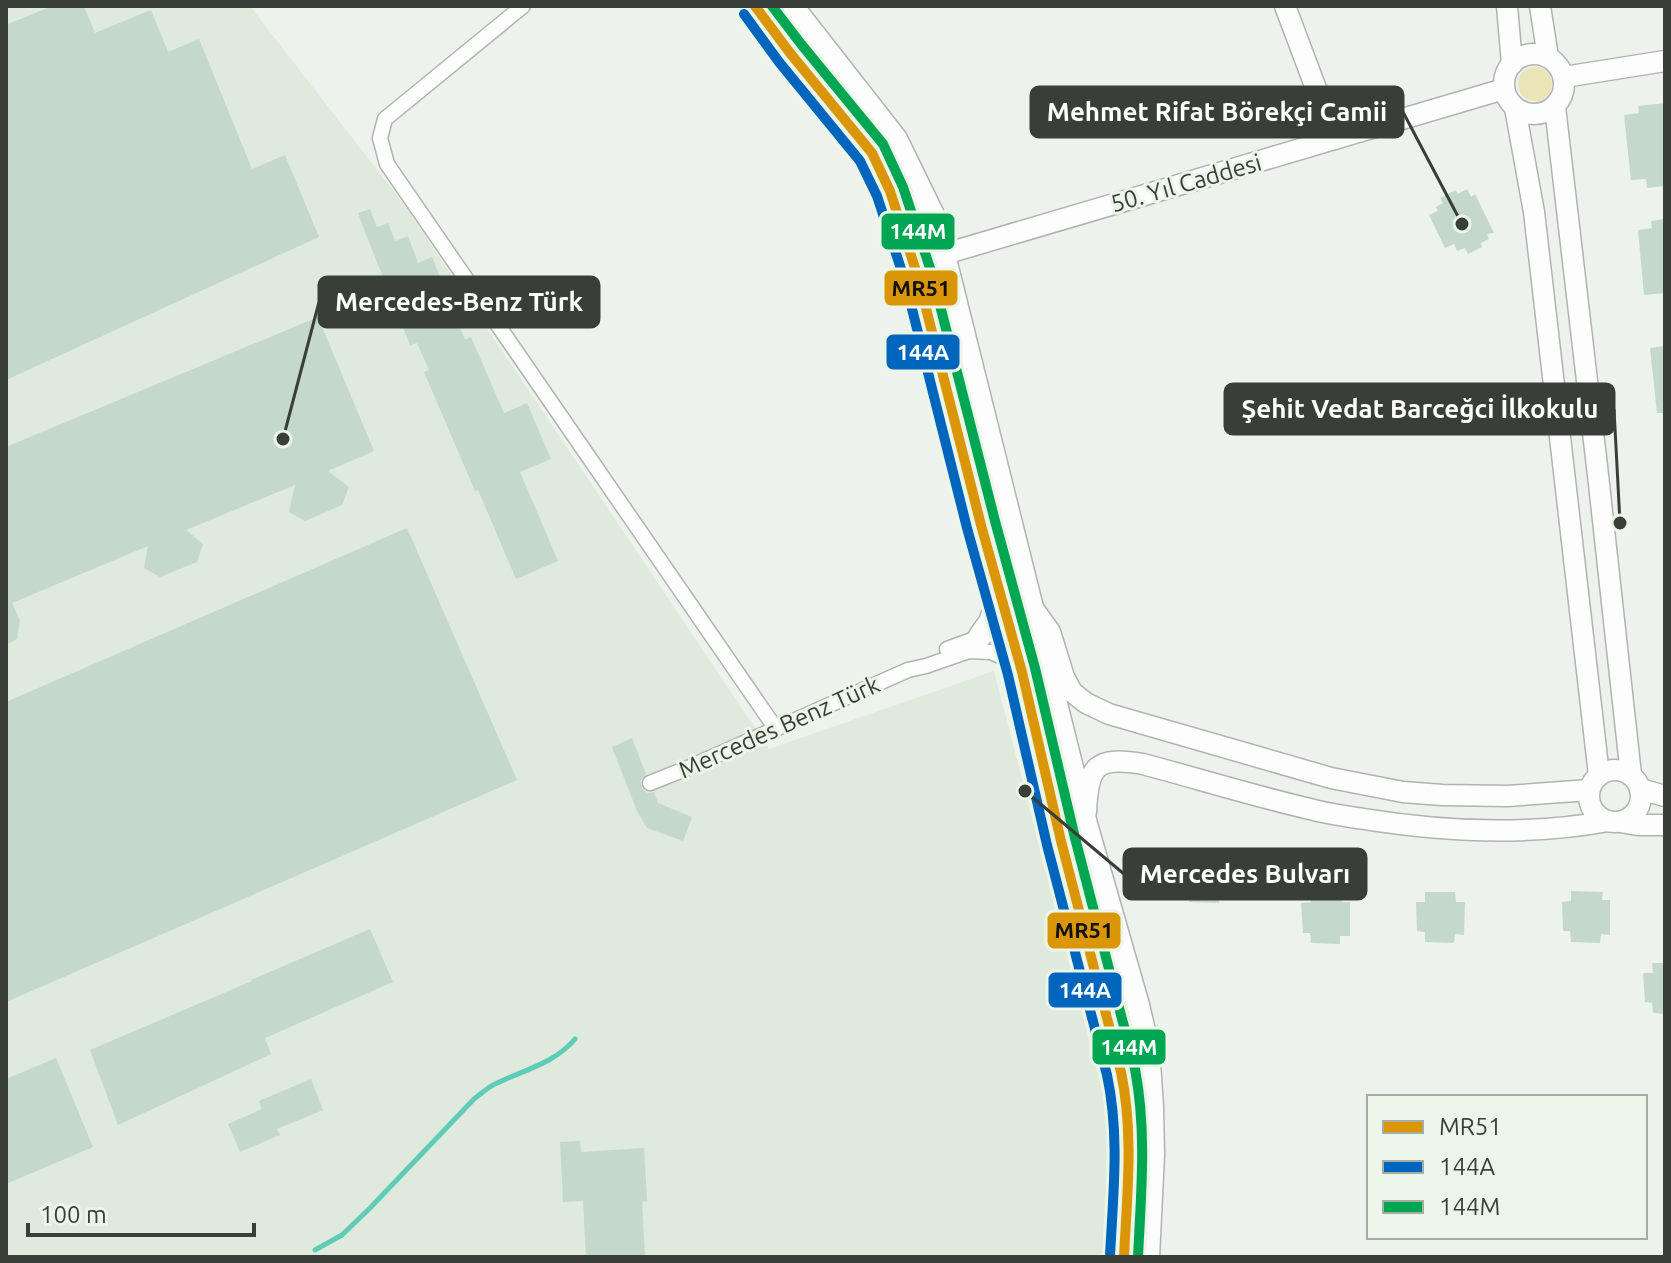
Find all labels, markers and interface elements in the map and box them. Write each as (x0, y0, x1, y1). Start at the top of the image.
callout: Mehmet Rifat Börekçi Camii (1031, 87, 1403, 137)
text: Mehmet Rifat Börekçi Camii (1047, 97, 1387, 127)
street label: 50. Yıl Caddesi (1108, 149, 1264, 217)
line badge: 144M (880, 212, 956, 251)
text: 144M (890, 218, 946, 243)
line badge: MR51 (883, 269, 959, 307)
text: MR51 (892, 275, 950, 300)
callout: Mercedes-Benz Türk (319, 277, 599, 327)
text: Mercedes-Benz Türk (335, 287, 583, 316)
line badge: 144A (885, 333, 961, 371)
text: 144A (897, 339, 950, 364)
callout: Şehit Vedat Barceğci İlkokulu (1225, 384, 1614, 434)
text: Şehit Vedat Barceğci İlkokulu (1242, 394, 1598, 424)
street label: Mercedes Benz Türk (674, 671, 884, 783)
callout: Mercedes Bulvarı (1124, 849, 1366, 899)
text: Mercedes Bulvarı (1140, 859, 1350, 888)
line badge: MR51 (1046, 911, 1122, 950)
text: MR51 (1055, 917, 1113, 942)
line badge: 144A (1047, 971, 1123, 1009)
text: 144A (1059, 977, 1112, 1002)
line badge: 144M (1091, 1028, 1167, 1066)
text: 144M (1101, 1034, 1157, 1059)
legend (1367, 1095, 1647, 1239)
text: MR51 (1439, 1113, 1502, 1140)
text: 144A (1439, 1153, 1496, 1180)
scale bar (28, 1187, 254, 1237)
text: 144M (1439, 1193, 1500, 1220)
text: 100 m (40, 1201, 107, 1228)

